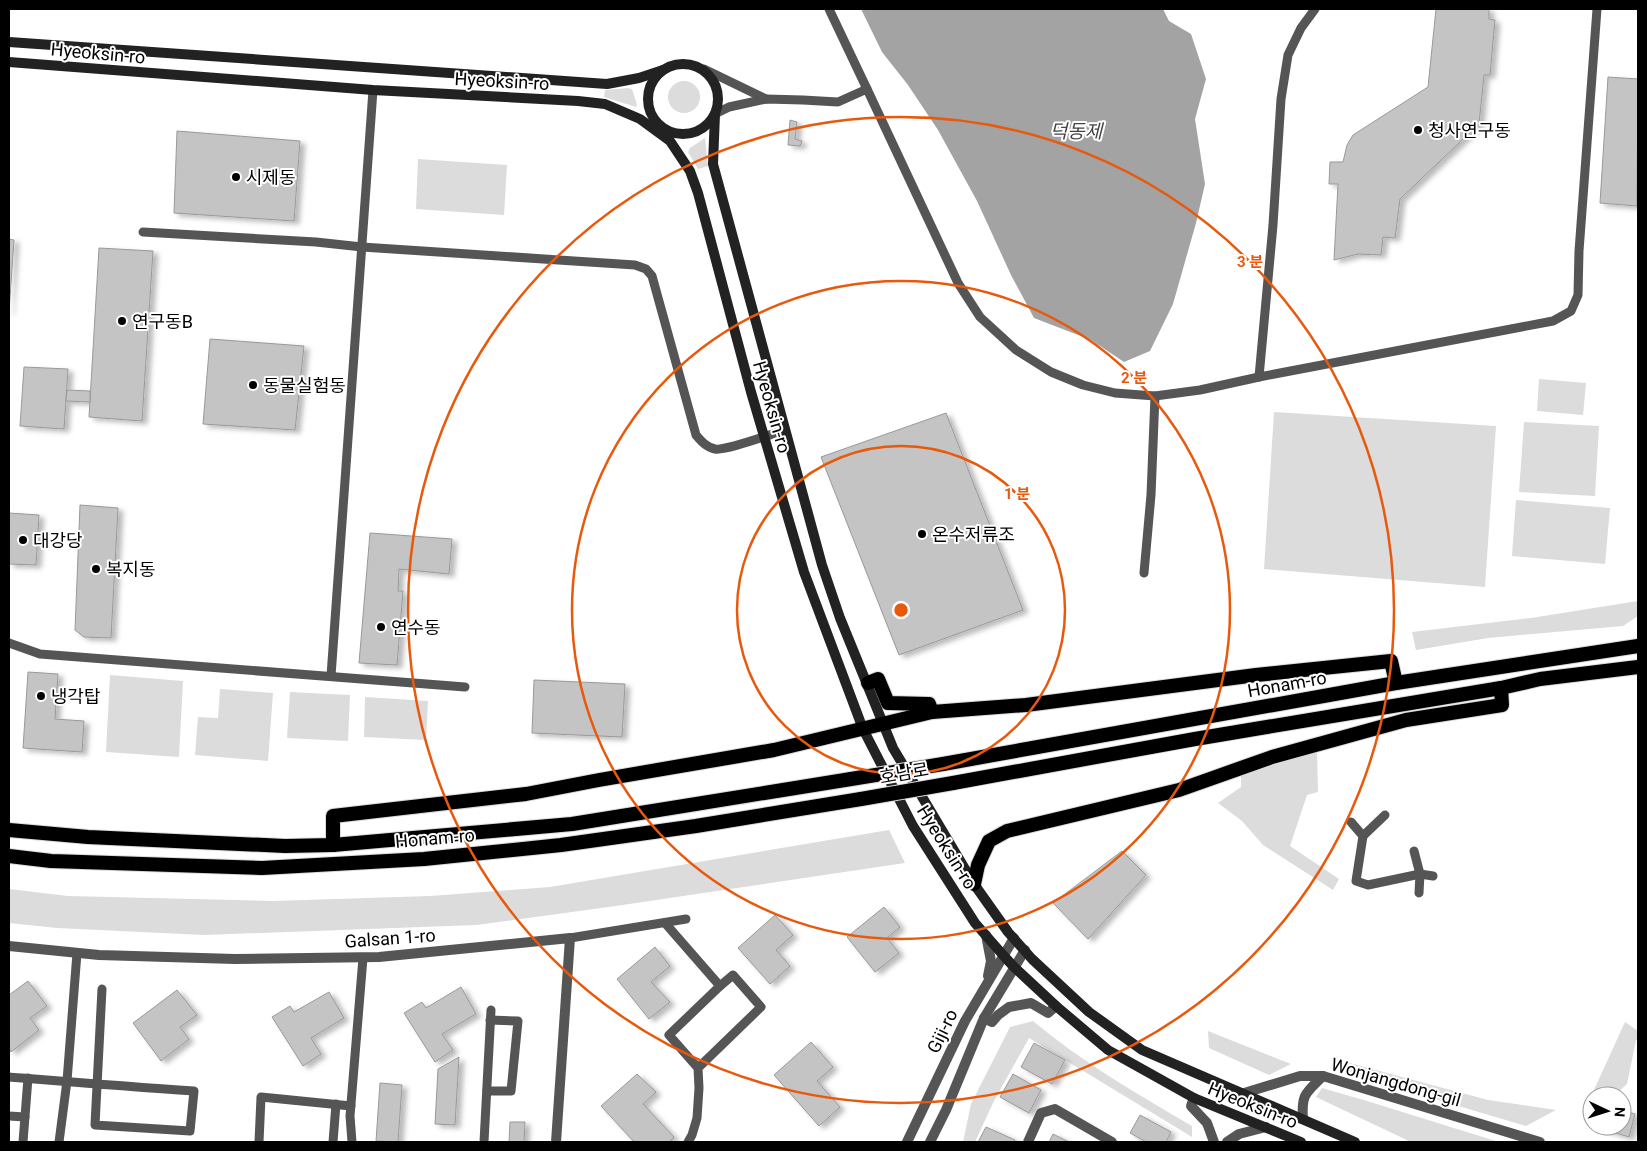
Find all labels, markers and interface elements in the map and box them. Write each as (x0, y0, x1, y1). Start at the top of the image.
street label: Hyeoksin-ro (50, 38, 146, 68)
street label: Hyeoksin-ro (454, 68, 550, 94)
water label: 덕동제 (1050, 120, 1105, 143)
place label: 청사연구동 (1428, 120, 1511, 141)
marker: 청사연구동 (1412, 124, 1424, 136)
place label: 시제동 (246, 167, 296, 188)
marker: 시제동 (230, 171, 242, 183)
text: 3 분 (1237, 253, 1263, 271)
place label: 연구동B (132, 311, 193, 332)
marker: 연구동B (116, 315, 128, 327)
street label: Hyeoksin-ro (749, 358, 795, 456)
text: 2 분 (1121, 369, 1147, 387)
place label: 동물실험동 (263, 375, 346, 396)
marker: 동물실험동 (247, 379, 259, 391)
text: 1 분 (1004, 485, 1030, 503)
place label: 온수저류조 (932, 524, 1015, 545)
marker: 온수저류조 (916, 528, 928, 540)
place label: 대강당 (33, 530, 83, 551)
marker: 대강당 (17, 534, 29, 546)
place label: 복지동 (106, 559, 156, 580)
marker: 복지동 (90, 563, 102, 575)
centre of rings (892, 601, 910, 619)
place label: 연수동 (391, 617, 441, 638)
marker: 연수동 (375, 621, 387, 633)
street label: Honam-ro (1246, 667, 1328, 701)
place label: 냉각탑 (51, 686, 101, 707)
marker: 냉각탑 (35, 690, 47, 702)
street label: 호남로 (878, 758, 930, 788)
street label: Hyeoksin-ro (913, 801, 981, 893)
street label: Honam-ro (394, 824, 476, 852)
street label: Galsan 1-ro (344, 924, 436, 952)
street label: Giji-ro (922, 1006, 962, 1056)
street label: Wonjangdong-gil (1329, 1053, 1463, 1111)
street label: Hyeoksin-ro (1205, 1077, 1301, 1133)
north arrow (1582, 1086, 1632, 1136)
text: N (1612, 1106, 1628, 1117)

